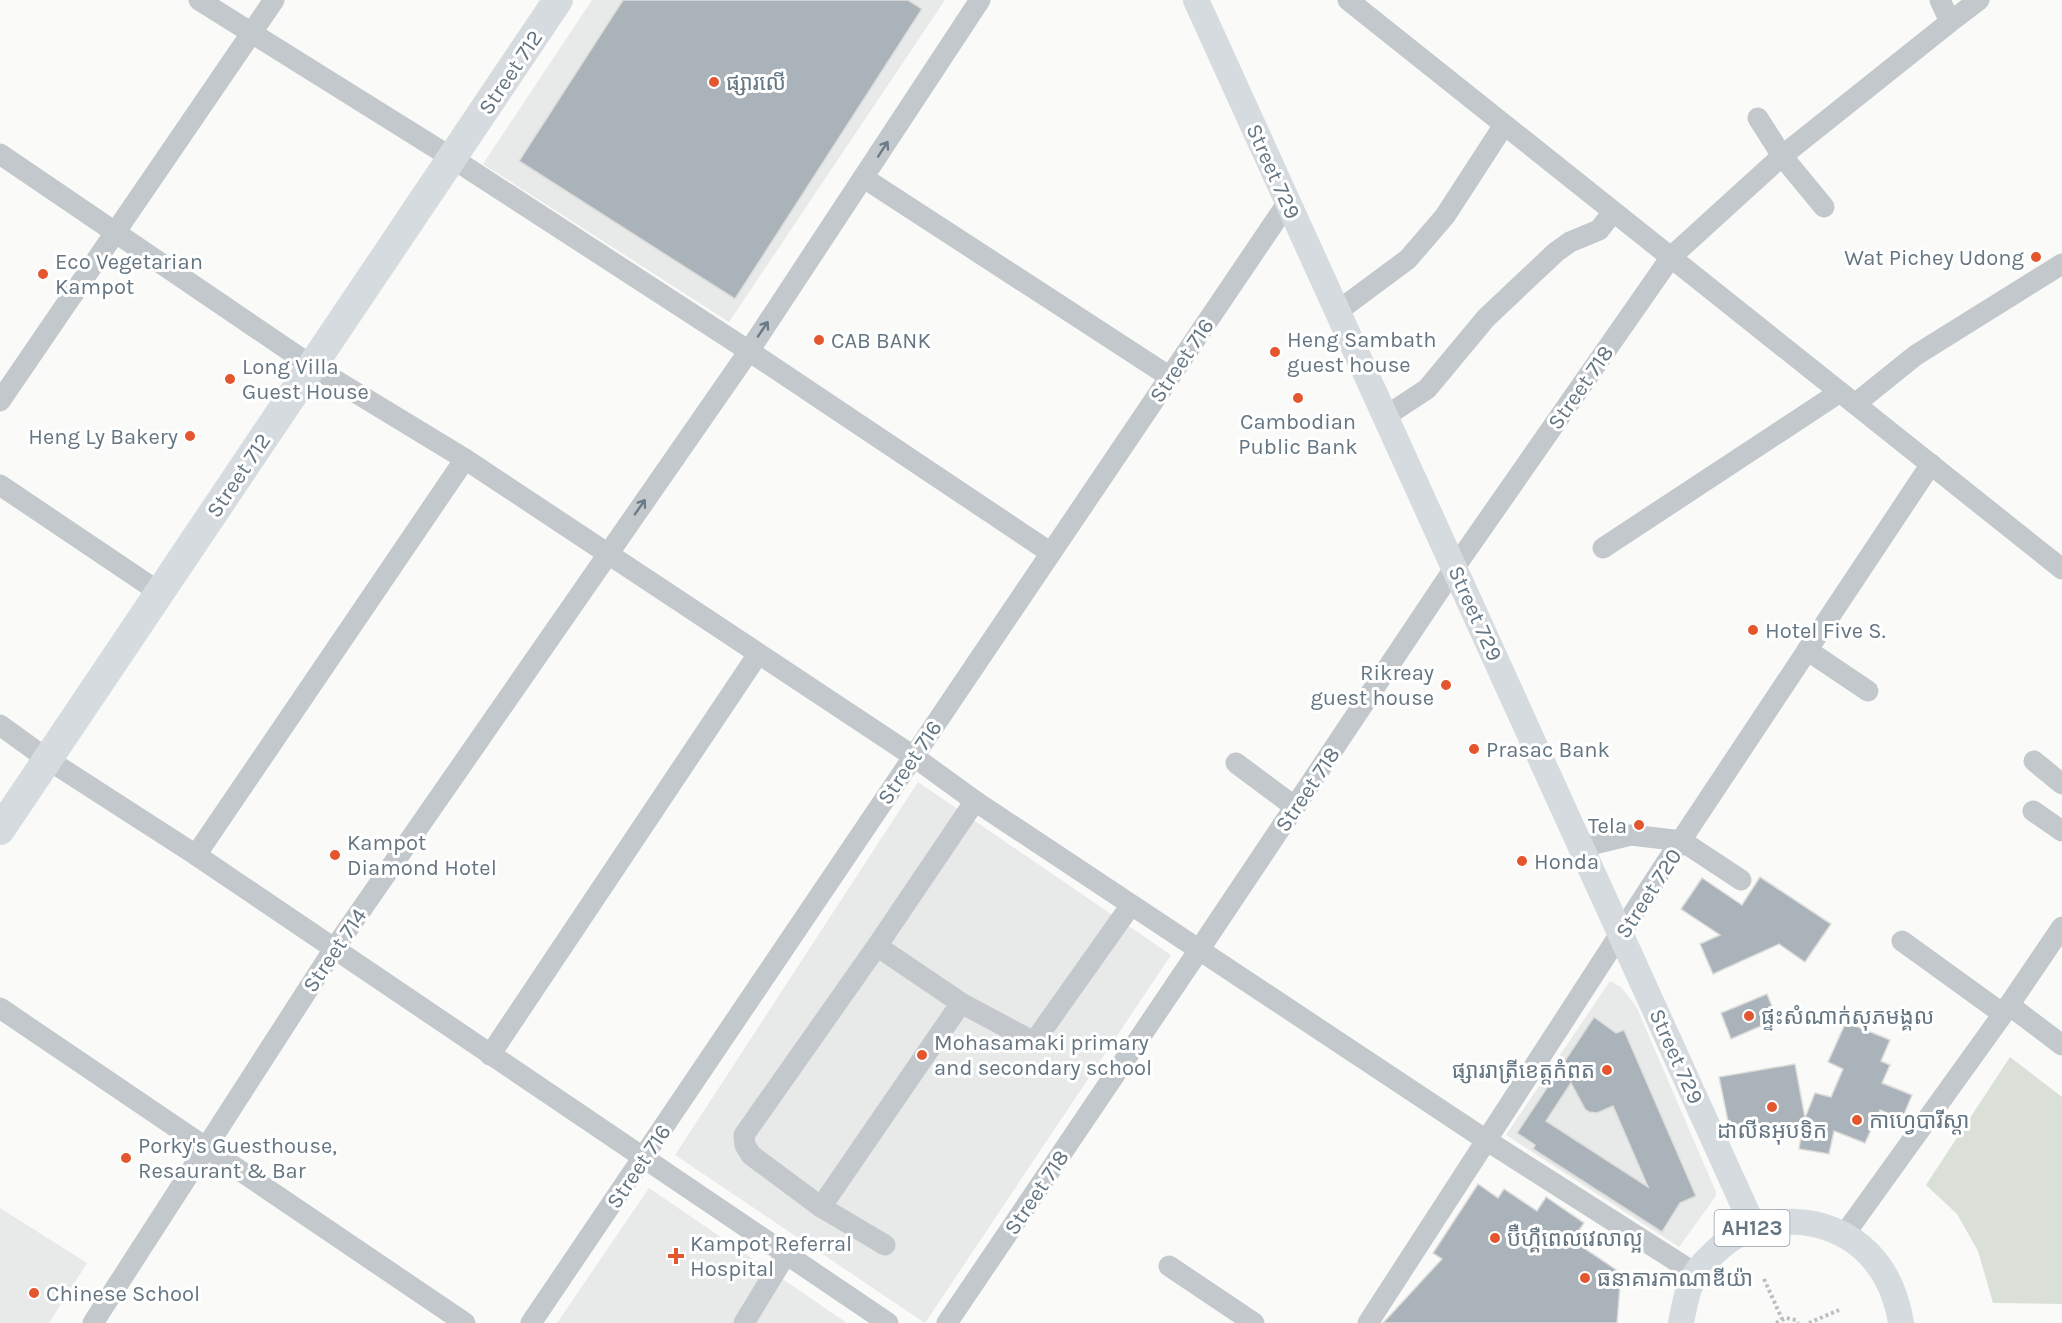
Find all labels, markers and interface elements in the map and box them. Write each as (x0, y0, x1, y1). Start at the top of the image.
street label: Street 712 (473, 26, 548, 120)
place label: ផ្សារលើ (726, 70, 786, 96)
marker: ផ្សារលើ (707, 75, 721, 89)
street label: Street 729 (1241, 120, 1306, 223)
one-way arrow (877, 141, 889, 158)
place label: Wat Pichey Udong (1844, 245, 2025, 271)
place label: Eco Vegetarian Kampot (55, 249, 203, 300)
marker: Wat Pichey Udong (2029, 250, 2043, 264)
marker: Eco Vegetarian Kampot (36, 267, 50, 281)
street label: Street 716 (1144, 314, 1219, 408)
one-way arrow (758, 321, 770, 338)
place label: Heng Sambath guest house (1287, 327, 1437, 378)
place label: CAB BANK (831, 328, 931, 354)
marker: CAB BANK (812, 333, 826, 347)
street label: Street 718 (1542, 340, 1619, 435)
marker: Heng Sambath guest house (1268, 345, 1282, 359)
place label: Long Villa Guest House (242, 354, 369, 405)
marker: Long Villa Guest House (223, 372, 237, 386)
marker: Cambodian Public Bank (1291, 391, 1305, 405)
place label: Cambodian Public Bank (1238, 409, 1358, 460)
place label: Heng Ly Bakery (28, 424, 178, 450)
marker: Heng Ly Bakery (183, 429, 197, 443)
street label: Street 712 (201, 429, 276, 523)
one-way arrow (634, 499, 646, 515)
street label: Street 729 (1443, 562, 1508, 665)
place label: Hotel Five S. (1765, 618, 1886, 644)
marker: Hotel Five S. (1746, 623, 1760, 637)
place label: Rikreay guest house (1310, 660, 1434, 711)
marker: Rikreay guest house (1439, 678, 1453, 692)
street label: Street 716 (872, 716, 947, 810)
place label: Prasac Bank (1486, 737, 1610, 763)
street label: Street 718 (1270, 742, 1346, 837)
marker: Prasac Bank (1467, 742, 1481, 756)
place label: Tela (1588, 813, 1627, 839)
marker: Tela (1632, 818, 1646, 832)
place label: Kampot Diamond Hotel (347, 830, 497, 881)
street label: Street 720 (1610, 844, 1687, 943)
marker: Kampot Diamond Hotel (328, 848, 342, 862)
place label: Honda (1534, 849, 1599, 875)
marker: Honda (1515, 854, 1529, 868)
street label: Street 714 (297, 904, 372, 997)
place label: ផ្ទះសំណាក់សុភមង្គល (1761, 1004, 1934, 1031)
street label: Street 729 (1644, 1005, 1709, 1108)
marker: ផ្ទះសំណាក់សុភមង្គល (1742, 1009, 1756, 1023)
place label: Mohasamaki primary and secondary school (934, 1030, 1152, 1081)
marker: Mohasamaki primary and secondary school (915, 1048, 929, 1062)
place label: ផ្សាររាត្រីខេត្តកំពត (1452, 1058, 1595, 1085)
marker: ផ្សាររាត្រីខេត្តកំពត (1600, 1063, 1614, 1077)
marker: ដាលីនអុបទិក (1765, 1100, 1779, 1114)
place label: កាហ្វេបារីស្តា (1869, 1108, 1969, 1135)
marker: កាហ្វេបារីស្តា (1850, 1113, 1864, 1127)
place label: ដាលីនអុបទិក (1717, 1118, 1827, 1145)
street label: Street 716 (601, 1120, 676, 1214)
place label: Porky's Guesthouse, Resaurant & Bar (138, 1133, 337, 1184)
street label: Street 718 (999, 1145, 1075, 1240)
marker: Porky's Guesthouse, Resaurant & Bar (119, 1151, 133, 1165)
road number: AH123 (1714, 1210, 1790, 1246)
place label: ប៊ឺហ្គឺពេលវេលាល្អ (1507, 1223, 1643, 1253)
place label: Kampot Referral Hospital (690, 1231, 852, 1282)
marker: ប៊ឺហ្គឺពេលវេលាល្អ (1488, 1231, 1502, 1245)
marker: Kampot Referral Hospital (667, 1247, 685, 1265)
place label: ធនាគារកាណាឌីយ៉ា (1597, 1266, 1753, 1292)
marker: ធនាគារកាណាឌីយ៉ា (1578, 1271, 1592, 1285)
place label: Chinese School (46, 1281, 200, 1307)
marker: Chinese School (27, 1286, 41, 1300)

